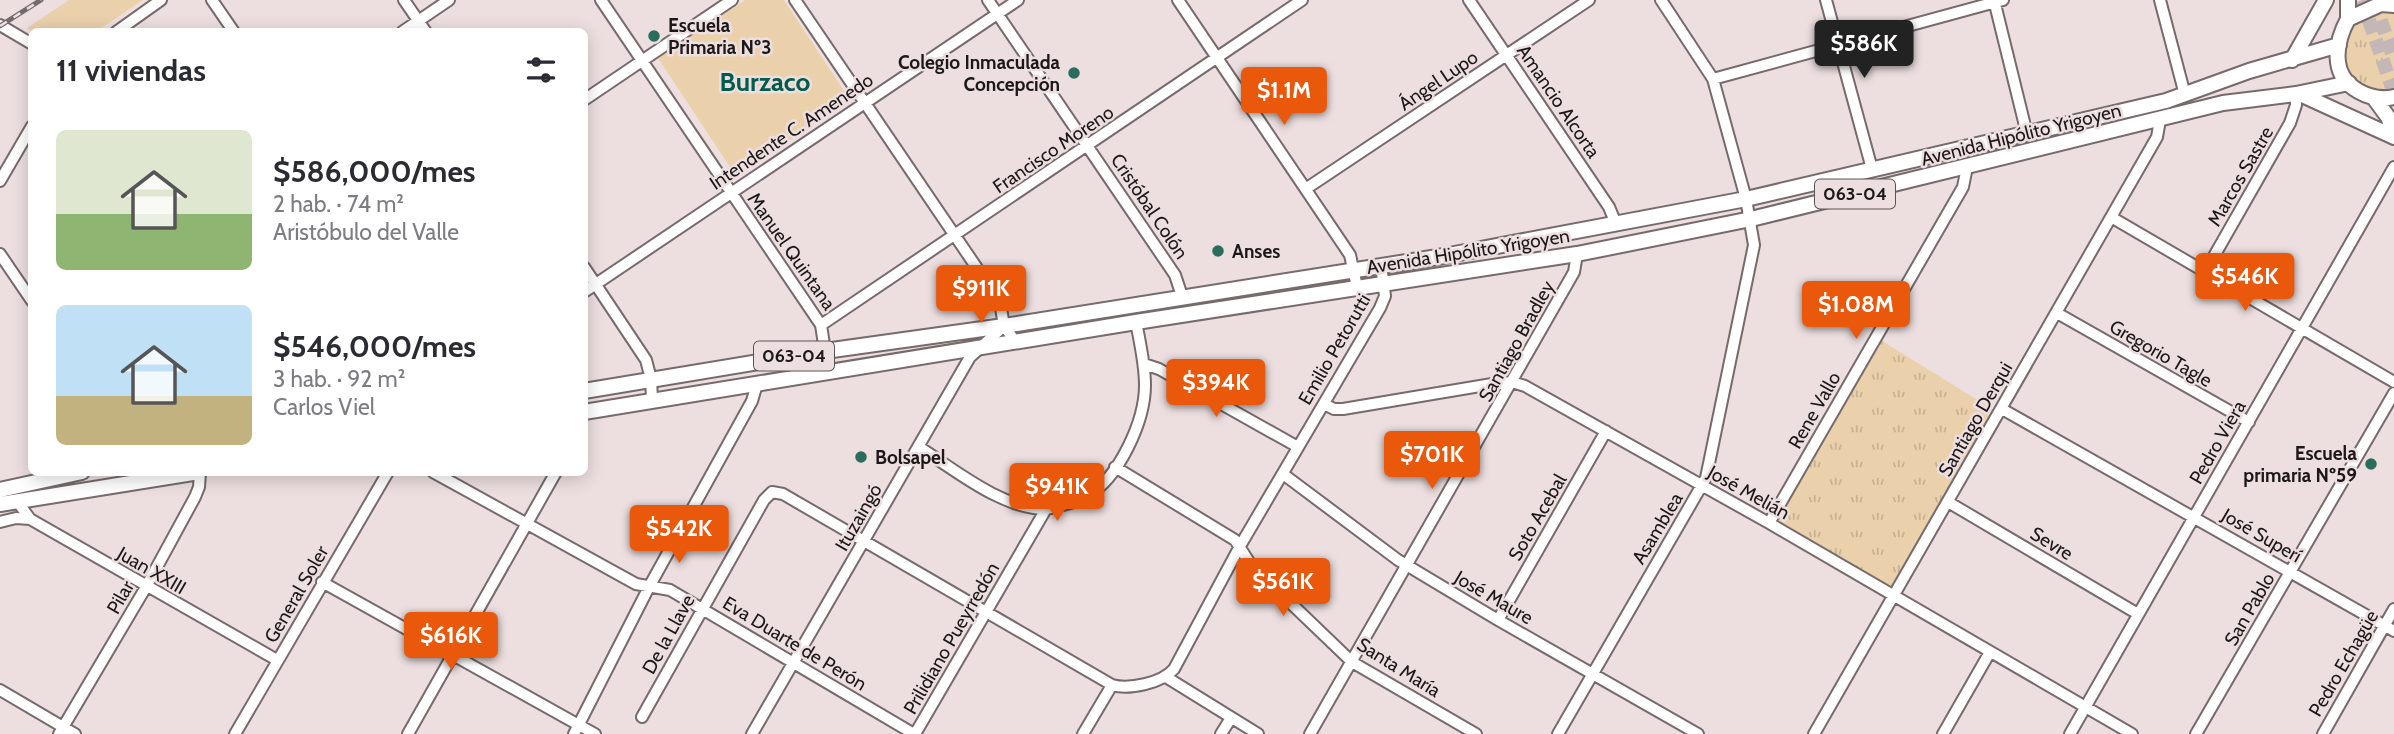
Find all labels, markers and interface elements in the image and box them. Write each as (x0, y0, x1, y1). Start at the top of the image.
place label: Escuela Primaria Nº3 (668, 14, 771, 59)
pin: $586K (1815, 20, 1913, 80)
marker: Escuela Primaria Nº3 (646, 28, 662, 44)
text: $586K (1831, 29, 1897, 57)
street label: Amancio Alcorta (1512, 40, 1605, 162)
street label: Ángel Lupo (1394, 45, 1482, 115)
icon: filters (522, 51, 560, 89)
place label: Colegio Inmaculada Concepción (898, 51, 1061, 96)
text: 11 viviendas (56, 52, 206, 89)
marker: Colegio Inmaculada Concepción (1066, 65, 1082, 81)
district label: Burzaco (720, 66, 811, 98)
street label: Intendente C. Amenedo (705, 68, 877, 195)
pin: $1.1M (1235, 68, 1333, 127)
text: $1.1M (1257, 76, 1311, 104)
street label: Avenida Hipólito Yrigoyen (1919, 98, 2124, 170)
street label: Francisco Moreno (989, 101, 1118, 198)
street label: Marcos Sastre (2203, 122, 2278, 230)
street label: Cristóbal Colón (1106, 149, 1193, 263)
text: $586,000/mes (273, 153, 476, 190)
icon: home (112, 158, 196, 242)
road number: 063-04 (1815, 180, 1895, 209)
street label: Manuel Quintana (743, 188, 841, 314)
text: 2 hab. · 74 m² (273, 190, 404, 218)
text: Aristóbulo del Valle (273, 218, 459, 246)
street label: Avenida Hipólito Yrigoyen (1365, 224, 1571, 279)
place label: Anses (1232, 240, 1280, 263)
marker: Anses (1210, 243, 1226, 259)
pin: $546K (2196, 254, 2294, 313)
text: $546K (2211, 262, 2279, 290)
pin: $911K (932, 266, 1030, 325)
text: $911K (952, 274, 1010, 302)
street label: Santiago Bradley (1474, 276, 1559, 406)
pin: $1.08M (1799, 282, 1913, 341)
street label: Emilio Petorutti (1293, 290, 1375, 409)
text: $1.08M (1818, 290, 1894, 318)
street label: Gregorio Tagle (2105, 315, 2216, 392)
text: $546,000/mes (273, 328, 476, 365)
icon: home (112, 333, 196, 417)
road number: 063-04 (754, 342, 834, 370)
street label: Santiago Derqui (1933, 358, 2017, 481)
pin: $394K (1167, 360, 1265, 419)
text: 3 hab. · 92 m² (273, 365, 405, 393)
text: $394K (1182, 368, 1250, 396)
street label: Rene Vallo (1783, 368, 1846, 453)
text: Carlos Viel (273, 393, 375, 421)
street label: Pedro Viera (2184, 396, 2251, 488)
pin: $701K (1383, 432, 1481, 491)
text: $701K (1400, 440, 1464, 468)
place label: Escuela primaria Nº59 (2243, 442, 2358, 487)
place label: Bolsapel (875, 446, 946, 469)
marker: Bolsapel (853, 449, 869, 465)
marker: Escuela primaria Nº59 (2363, 456, 2379, 472)
street label: José Melián (1703, 460, 1794, 524)
pin: $941K (1008, 463, 1106, 523)
street label: Soto Acebal (1503, 469, 1572, 565)
text: $941K (1025, 472, 1089, 500)
street label: Ituzaingó (830, 480, 887, 555)
street label: Asamblea (1627, 488, 1688, 568)
street label: José Superí (2217, 503, 2306, 567)
pin: $542K (630, 505, 728, 565)
text: $542K (646, 514, 712, 542)
street label: Sevre (2026, 522, 2077, 565)
street label: Juan XXIII (112, 541, 190, 599)
street label: General Soler (259, 542, 333, 647)
street label: Prilidiano Pueyrredón (899, 558, 1004, 718)
pin: $561K (1234, 558, 1332, 618)
street label: José Maure (1450, 565, 1537, 629)
text: $561K (1252, 567, 1314, 595)
street label: San Pablo (2219, 569, 2279, 650)
street label: Pilar (102, 577, 139, 618)
street label: De la Llave (637, 590, 700, 678)
street label: Eva Duarte de Perón (719, 591, 871, 695)
street label: Pedro Echagüe (2304, 606, 2383, 720)
pin: $616K (402, 612, 500, 672)
text: $616K (420, 621, 482, 649)
street label: Santa María (1353, 633, 1445, 702)

